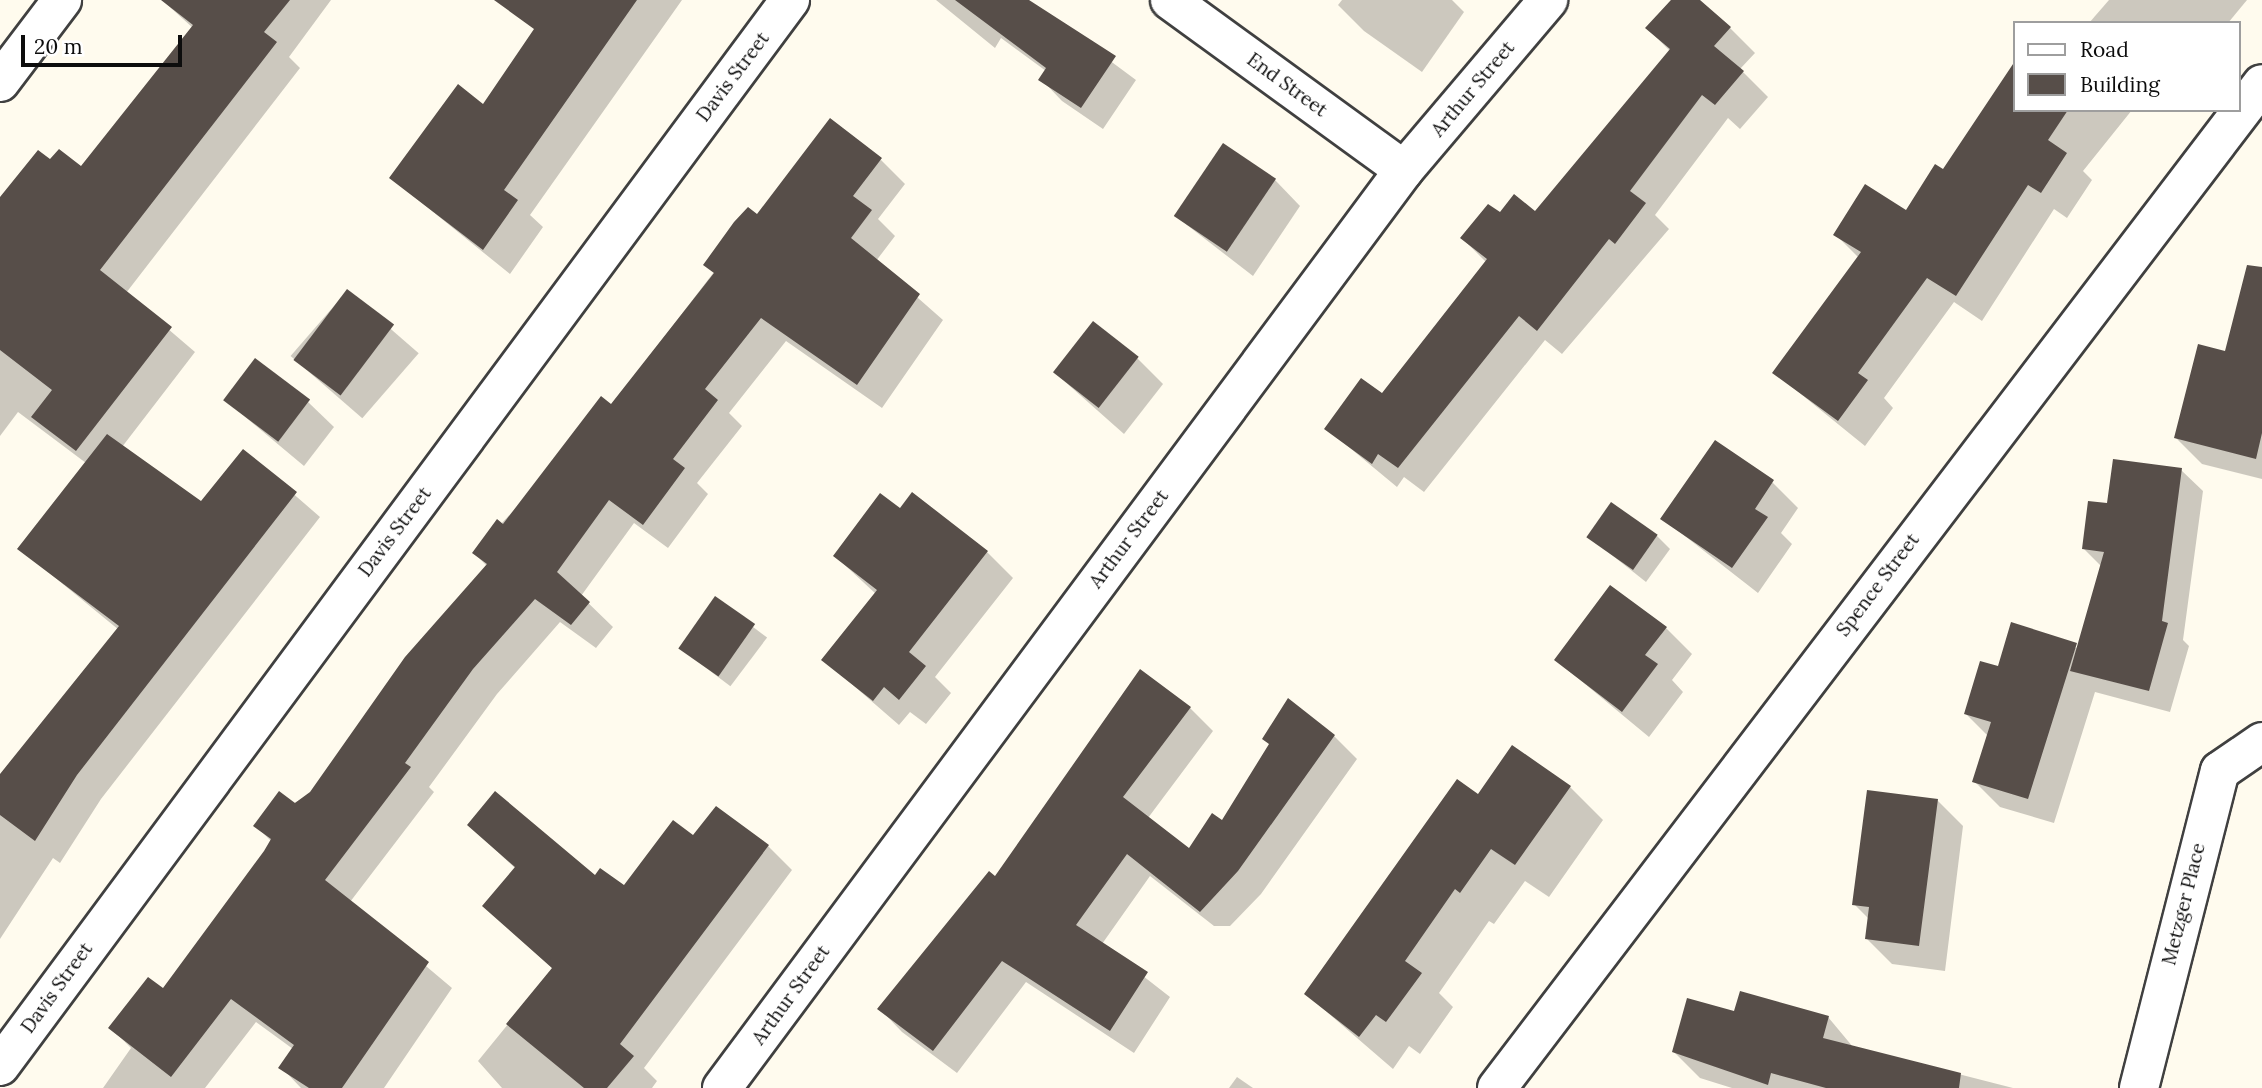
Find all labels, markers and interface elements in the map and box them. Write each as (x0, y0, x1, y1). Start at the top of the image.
scale bar (24, 21, 186, 65)
legend (2014, 21, 2241, 112)
street label: Davis Street (692, 28, 774, 126)
text: 20 m (34, 33, 83, 60)
text: Road (2080, 36, 2129, 63)
street label: Arthur Street (1427, 37, 1519, 141)
street label: End Street (1242, 48, 1332, 122)
text: Building (2080, 71, 2160, 98)
street label: Davis Street (354, 483, 436, 581)
street label: Arthur Street (1085, 485, 1173, 593)
street label: Spence Street (1832, 529, 1924, 641)
street label: Metzger Place (2158, 841, 2210, 967)
street label: Davis Street (17, 938, 97, 1038)
street label: Arthur Street (747, 941, 835, 1049)

